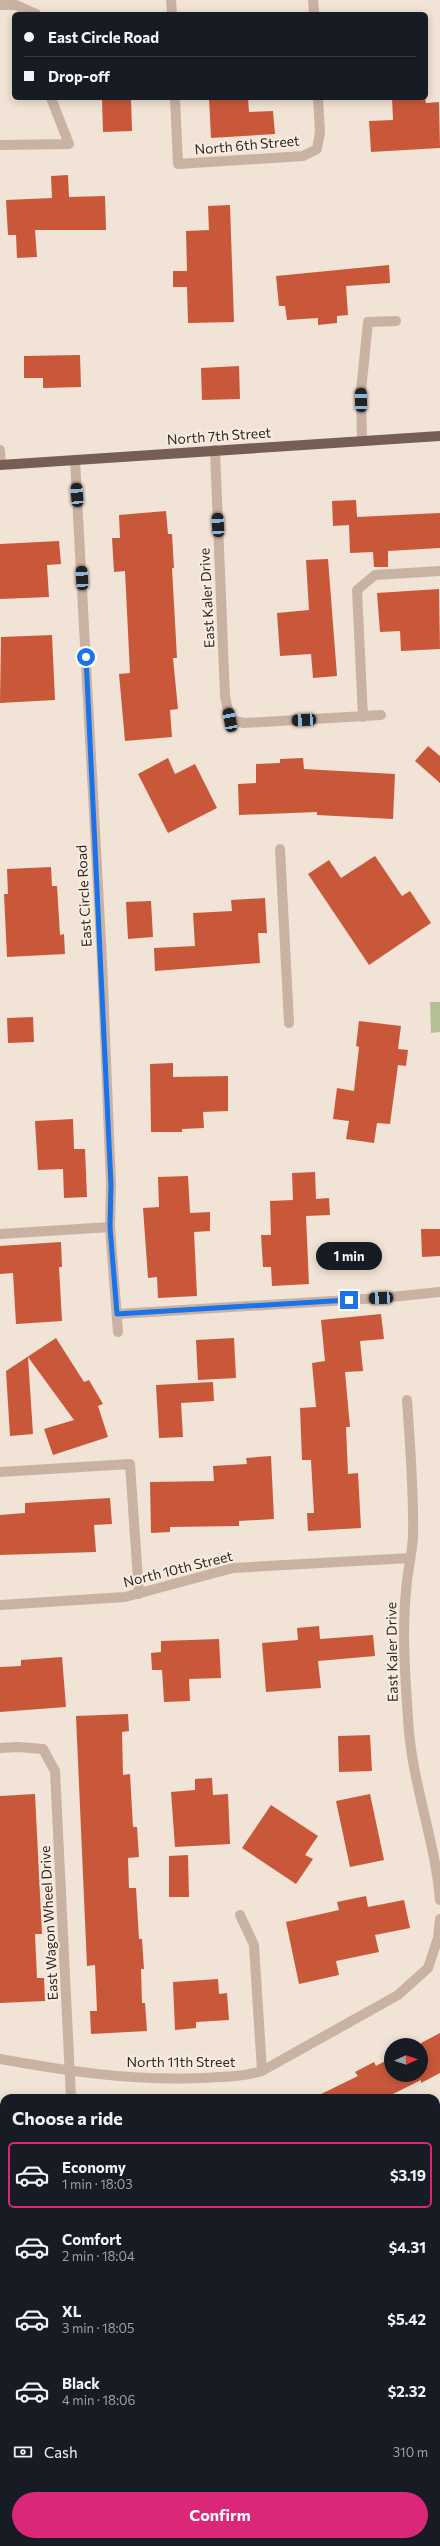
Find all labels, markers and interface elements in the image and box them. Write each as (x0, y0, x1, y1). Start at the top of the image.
text: East Circle Road (48, 28, 159, 46)
text: Drop-off (48, 67, 110, 85)
street label: North 6th Street (194, 131, 300, 158)
car (355, 388, 367, 412)
street label: North 7th Street (166, 423, 272, 448)
car (70, 483, 84, 507)
car (211, 513, 225, 537)
street label: East Kaler Drive (195, 548, 218, 648)
car (75, 566, 89, 590)
route start (77, 648, 95, 666)
car (222, 707, 238, 733)
car (292, 713, 316, 727)
street label: East Circle Road (72, 845, 95, 947)
callout: 1 min (316, 1242, 382, 1270)
text: 1 min (334, 1248, 364, 1264)
route end (340, 1291, 358, 1309)
car (369, 1291, 393, 1305)
street label: North 10th Street (121, 1547, 235, 1590)
street label: East Kaler Drive (382, 1602, 401, 1702)
street label: East Wagon Wheel Drive (36, 1845, 61, 2001)
north arrow (384, 2038, 428, 2082)
map controls (384, 2038, 428, 2082)
street label: North 11th Street (127, 2053, 236, 2070)
text: Choose a ride (12, 2107, 123, 2129)
icon: car (14, 2157, 50, 2193)
text: Economy (62, 2158, 126, 2176)
text: $3.19 (390, 2166, 426, 2184)
text: 1 min · 18:03 (62, 2176, 133, 2192)
icon: car (14, 2229, 50, 2265)
text: Comfort (62, 2230, 122, 2248)
text: $4.31 (389, 2238, 426, 2256)
text: 2 min · 18:04 (62, 2248, 135, 2264)
icon: car (14, 2301, 50, 2337)
text: XL (62, 2302, 81, 2320)
text: $5.42 (387, 2310, 426, 2328)
text: 3 min · 18:05 (62, 2320, 135, 2336)
icon: car (14, 2373, 50, 2409)
text: Black (62, 2374, 100, 2392)
text: $2.32 (388, 2382, 426, 2400)
text: 4 min · 18:06 (62, 2392, 135, 2408)
icon: cash (12, 2441, 34, 2463)
text: Cash (44, 2443, 78, 2461)
text: 310 m (393, 2444, 428, 2460)
button: Confirm (12, 2492, 428, 2538)

